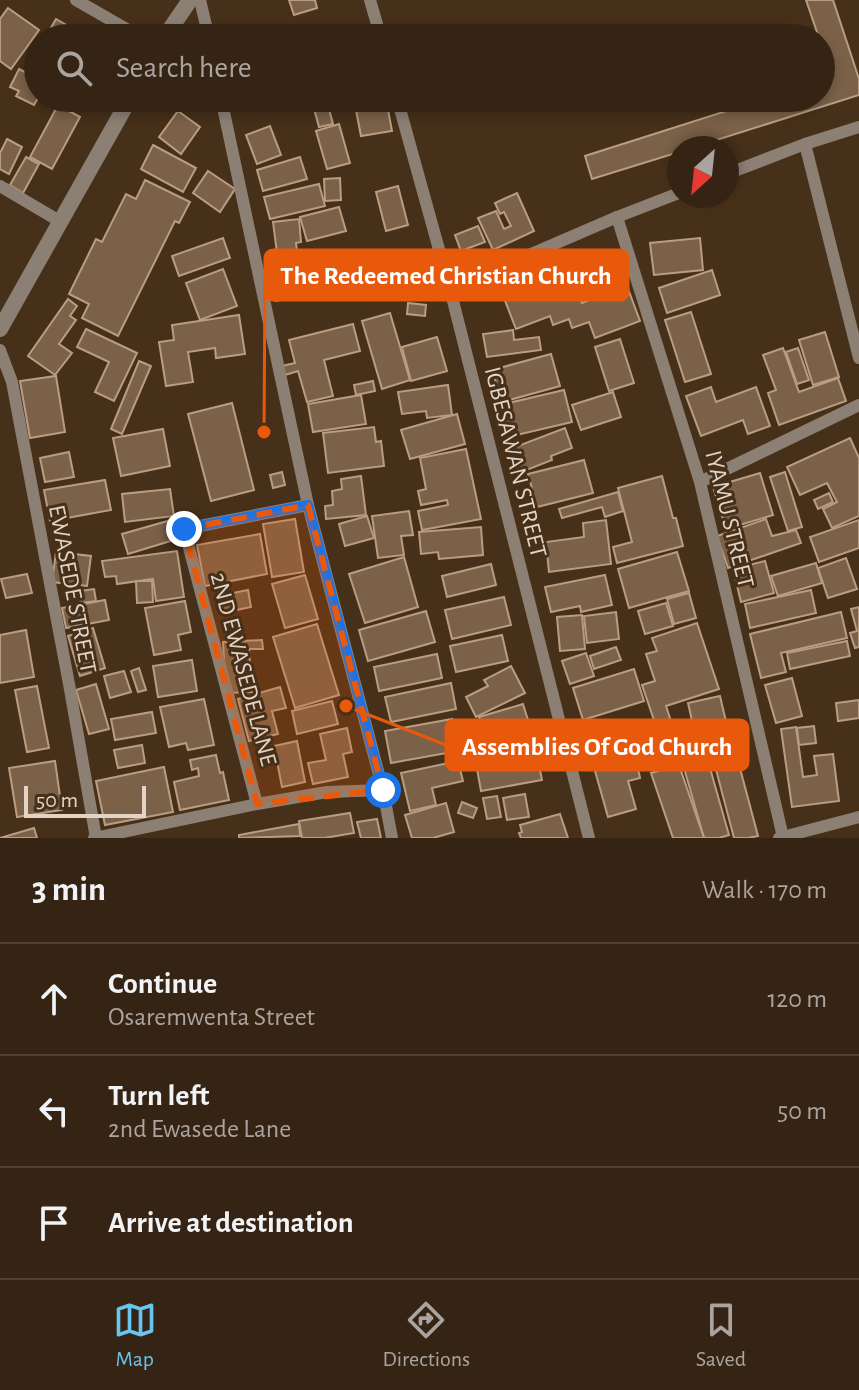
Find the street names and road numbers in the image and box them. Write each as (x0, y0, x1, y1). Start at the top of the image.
street label: IGBESAWAN STREET (480, 364, 550, 560)
street label: IYAMU STREET (700, 448, 758, 591)
street label: EWASEDE STREET (44, 503, 100, 676)
street label: 2ND EWASEDE LANE (206, 570, 280, 769)

